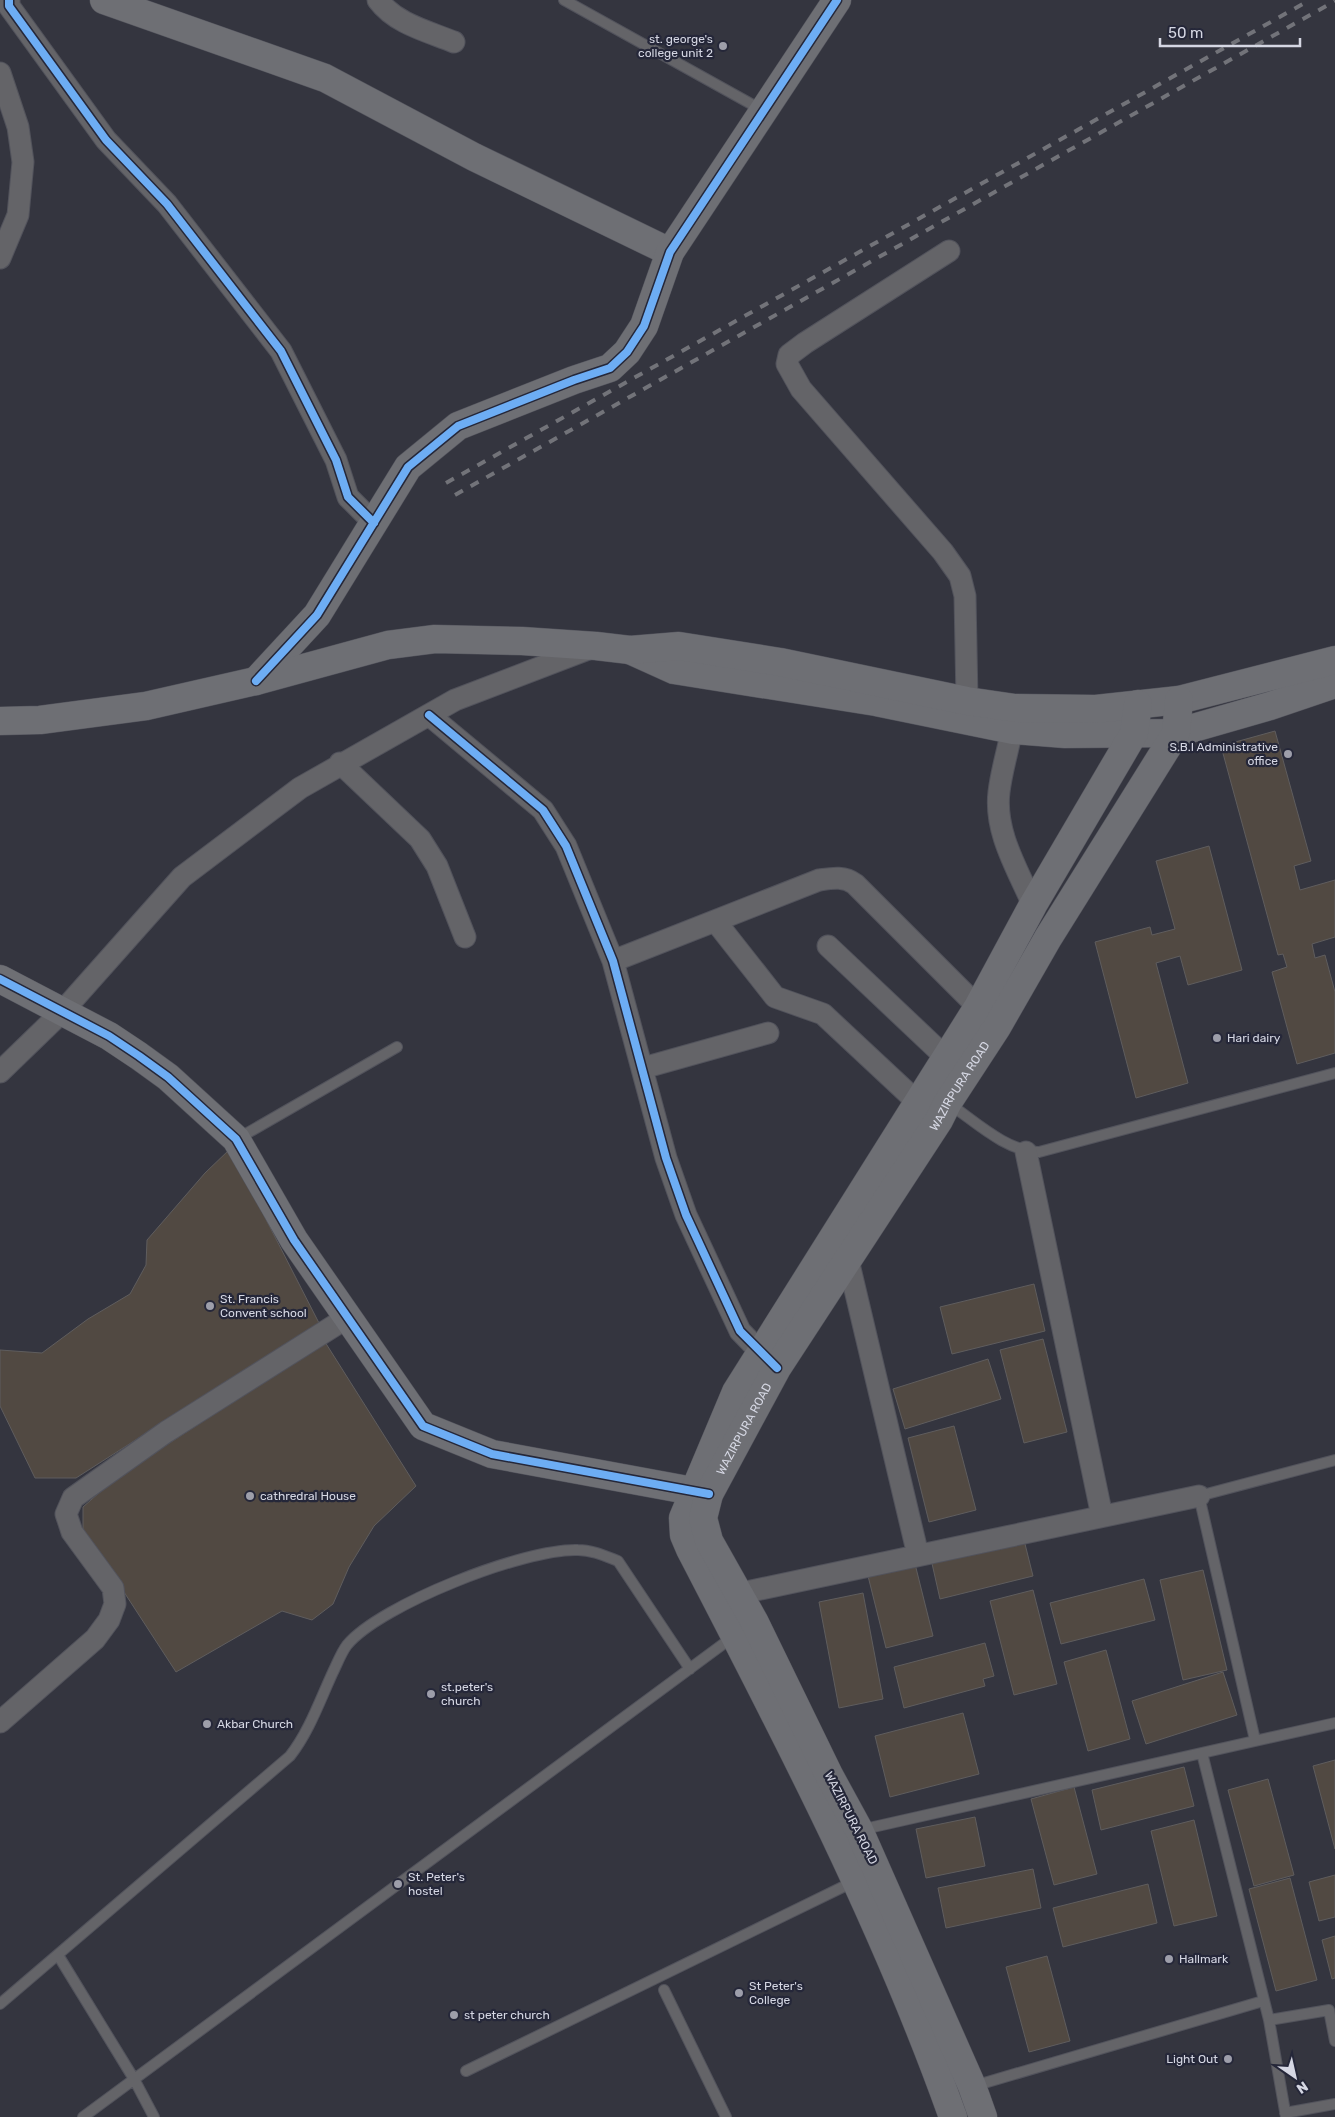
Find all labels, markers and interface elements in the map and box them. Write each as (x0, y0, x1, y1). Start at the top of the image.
scale bar (1160, 15, 1300, 47)
text: 50 m (1168, 24, 1203, 42)
place label: st. george's college unit 2 (638, 32, 713, 60)
marker: st. george's college unit 2 (717, 40, 729, 52)
place label: S.B.I Administrative office (1169, 740, 1278, 768)
marker: S.B.I Administrative office (1282, 748, 1294, 760)
place label: Hari dairy (1227, 1031, 1281, 1045)
marker: Hari dairy (1211, 1032, 1223, 1044)
street label: WAZIRPURA ROAD (927, 1039, 993, 1134)
place label: St. Francis Convent school (220, 1292, 307, 1320)
marker: St. Francis Convent school (204, 1300, 216, 1312)
street label: WAZIRPURA ROAD (714, 1380, 775, 1477)
place label: cathredral House (260, 1489, 356, 1503)
marker: cathredral House (244, 1490, 256, 1502)
place label: st.peter's church (441, 1680, 493, 1708)
marker: st.peter's church (425, 1688, 437, 1700)
place label: Akbar Church (217, 1717, 293, 1731)
marker: Akbar Church (201, 1718, 213, 1730)
street label: WAZIRPURA ROAD (822, 1769, 880, 1867)
place label: St. Peter's hostel (408, 1870, 465, 1898)
marker: St. Peter's hostel (392, 1878, 404, 1890)
place label: Hallmark (1179, 1952, 1229, 1966)
marker: Hallmark (1163, 1953, 1175, 1965)
place label: St Peter's College (749, 1979, 803, 2007)
marker: St Peter's College (733, 1987, 745, 1999)
place label: st peter church (464, 2008, 550, 2022)
marker: st peter church (448, 2009, 460, 2021)
place label: Light Out (1166, 2052, 1218, 2066)
north arrow (1270, 2052, 1320, 2102)
marker: Light Out (1222, 2053, 1234, 2065)
text: N (1293, 2077, 1311, 2097)

